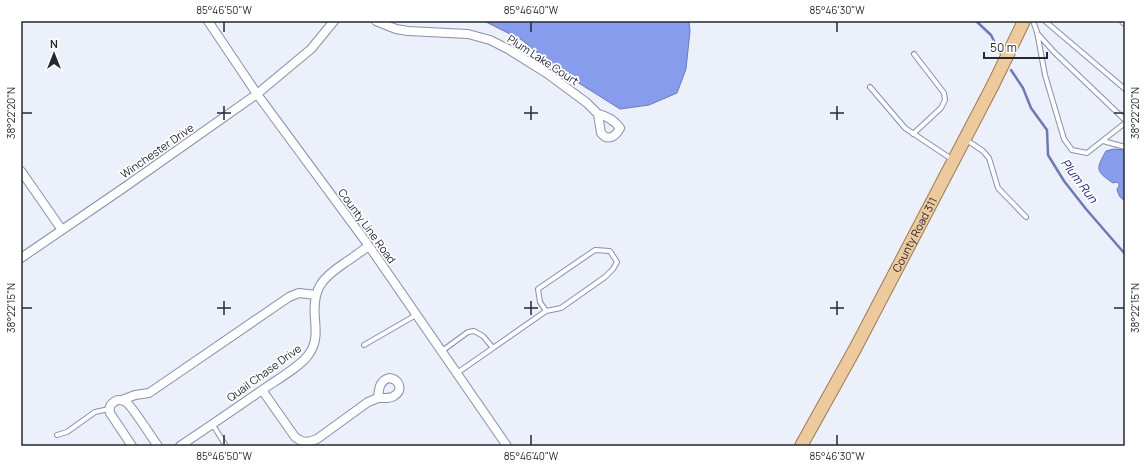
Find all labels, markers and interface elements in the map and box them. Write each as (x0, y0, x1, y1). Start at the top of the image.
text: 85°46'50"W (196, 3, 252, 17)
text: 85°46'40"W (504, 3, 559, 17)
text: 85°46'30"W (809, 3, 865, 17)
street label: Plum Lake Court (505, 31, 582, 88)
north arrow (34, 34, 74, 74)
scale bar (984, 34, 1047, 60)
text: N (50, 36, 58, 51)
text: 50 m (990, 39, 1017, 56)
text: 38°22'20"N (4, 87, 18, 139)
text: 38°22'20"N (1128, 87, 1142, 139)
street label: Winchester Drive (117, 119, 197, 182)
water label: Plum Run (1057, 155, 1102, 207)
street label: County Line Road (335, 185, 400, 266)
street label: County Road 311 (888, 194, 940, 275)
text: 38°22'15"N (4, 283, 18, 333)
text: 38°22'15"N (1128, 283, 1142, 333)
street label: Quail Chase Drive (223, 340, 304, 405)
text: 85°46'50"W (196, 449, 252, 463)
text: 85°46'40"W (504, 449, 559, 463)
text: 85°46'30"W (809, 449, 865, 463)

